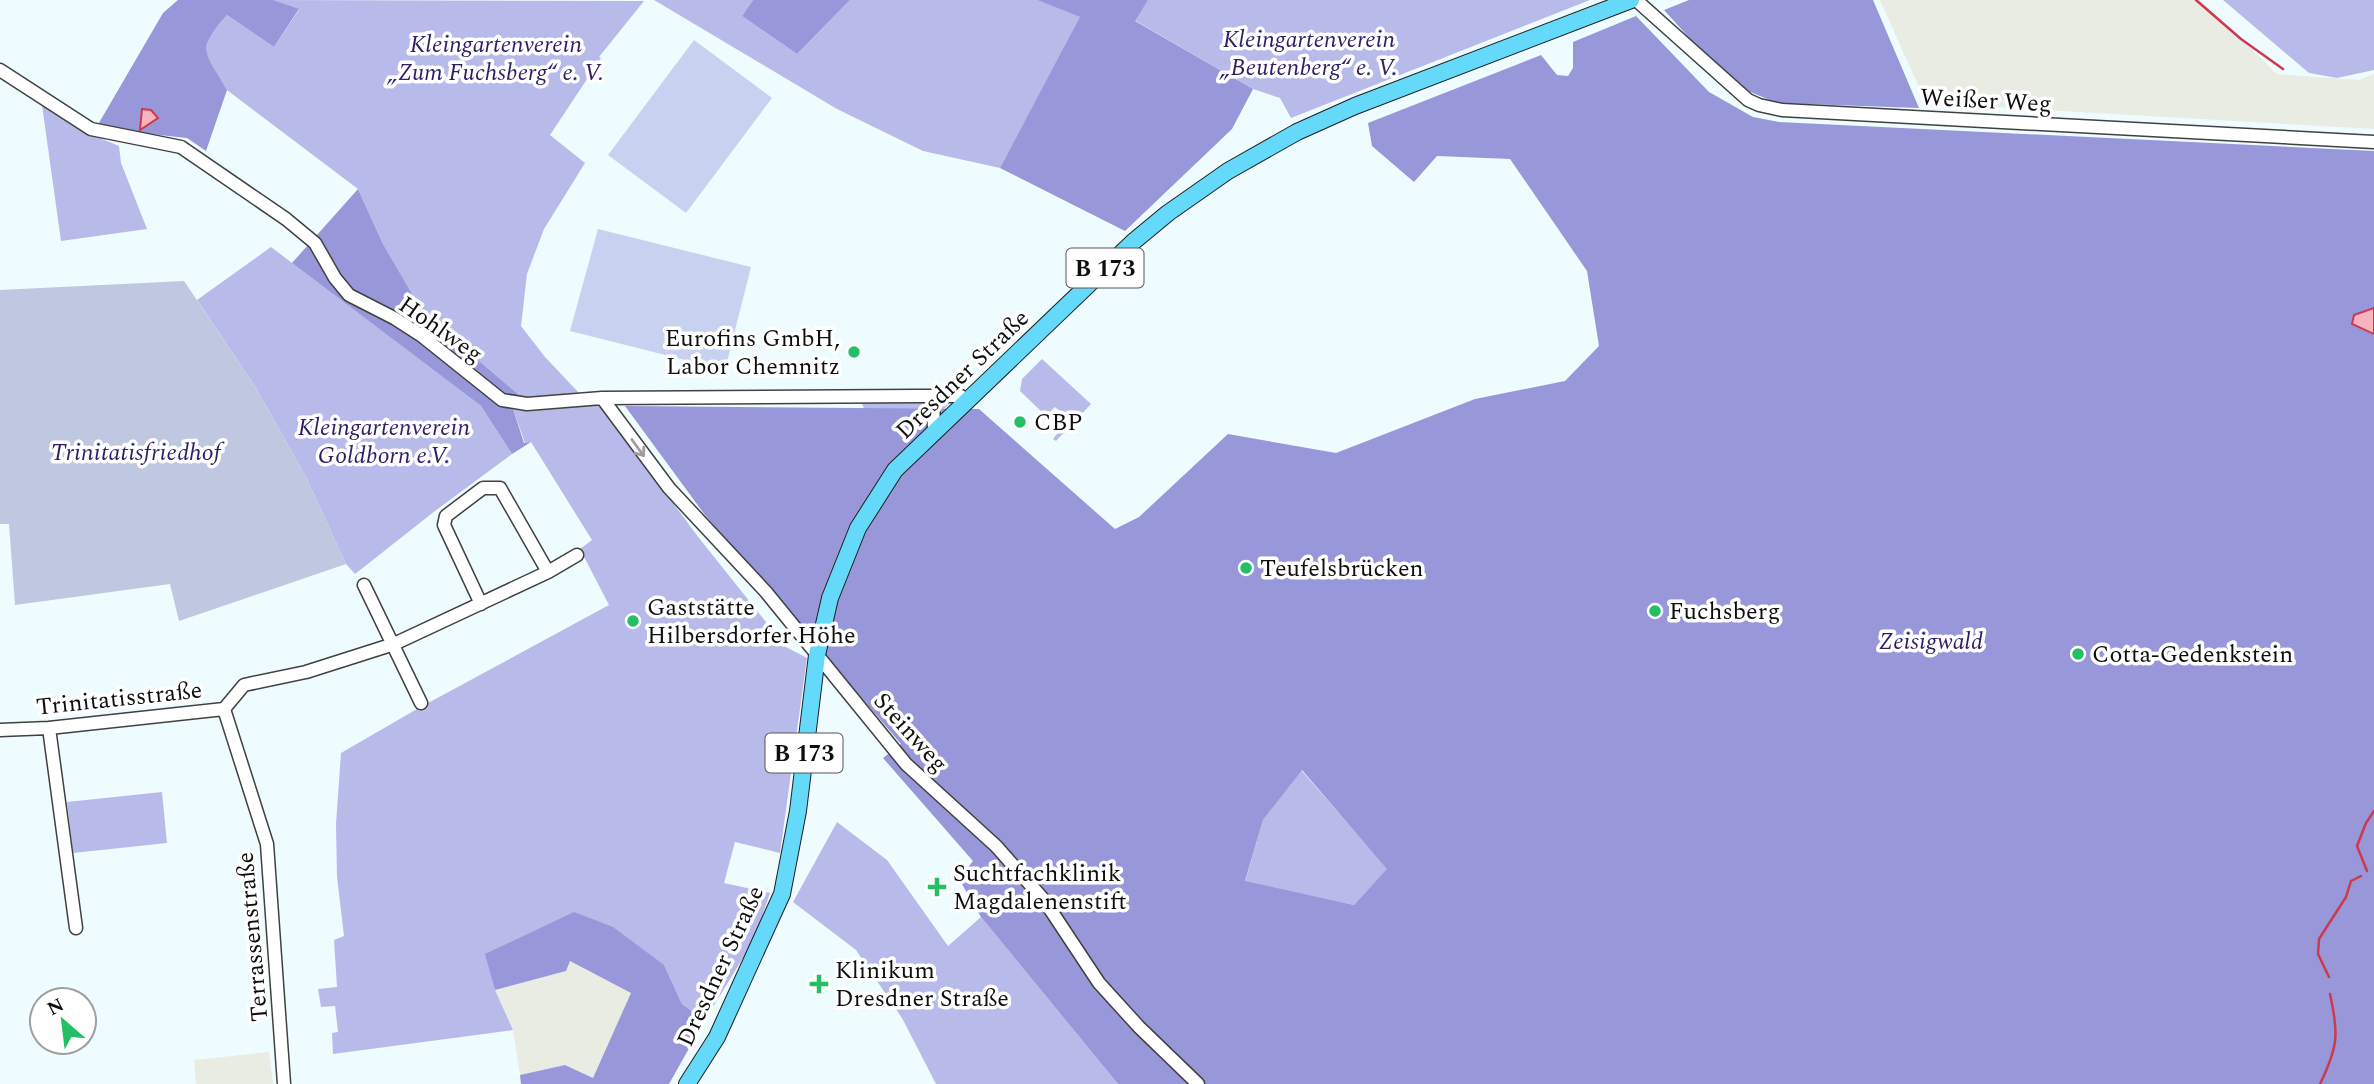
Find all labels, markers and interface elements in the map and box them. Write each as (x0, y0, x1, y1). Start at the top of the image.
park label: Kleingartenverein „Beutenberg“ e. V. (1218, 22, 1398, 86)
park label: Kleingartenverein „Zum Fuchsberg“ e. V. (386, 27, 604, 91)
street label: Weißer Weg (1919, 80, 2053, 122)
road number: B 173 (1066, 248, 1144, 288)
street label: Hohlweg (391, 287, 490, 372)
street label: Dresdner Straße (888, 301, 1038, 448)
place label: Eurofins GmbH, Labor Chemnitz (665, 321, 840, 385)
marker: Eurofins GmbH, Labor Chemnitz (846, 344, 862, 360)
place label: CBP (1034, 405, 1083, 441)
park label: Kleingartenverein Goldborn e.V. (298, 410, 471, 474)
marker: CBP (1012, 414, 1028, 430)
park label: Trinitatisfriedhof (51, 435, 226, 471)
one-way arrow (631, 438, 645, 457)
place label: Teufelsbrücken (1260, 551, 1424, 587)
marker: Teufelsbrücken (1238, 560, 1254, 576)
place label: Gaststätte Hilbersdorfer Höhe (647, 590, 856, 654)
place label: Fuchsberg (1669, 594, 1780, 630)
marker: Fuchsberg (1647, 603, 1663, 619)
marker: Gaststätte Hilbersdorfer Höhe (625, 613, 641, 629)
park label: Zeisigwald (1879, 624, 1983, 660)
place label: Cotta-Gedenkstein (2092, 637, 2293, 673)
marker: Cotta-Gedenkstein (2070, 646, 2086, 662)
street label: Trinitatisstraße (34, 672, 204, 726)
street label: Steinweg (864, 685, 956, 781)
road number: B 173 (766, 734, 842, 772)
street label: Terrassenstraße (228, 851, 278, 1023)
place label: Suchtfachklinik Magdalenenstift (953, 856, 1127, 920)
marker: Suchtfachklinik Magdalenenstift (927, 877, 947, 897)
street label: Dresdner Straße (668, 880, 774, 1053)
place label: Klinikum Dresdner Straße (835, 953, 1009, 1017)
marker: Klinikum Dresdner Straße (809, 974, 829, 994)
north arrow (28, 986, 98, 1056)
text: N (42, 991, 69, 1024)

